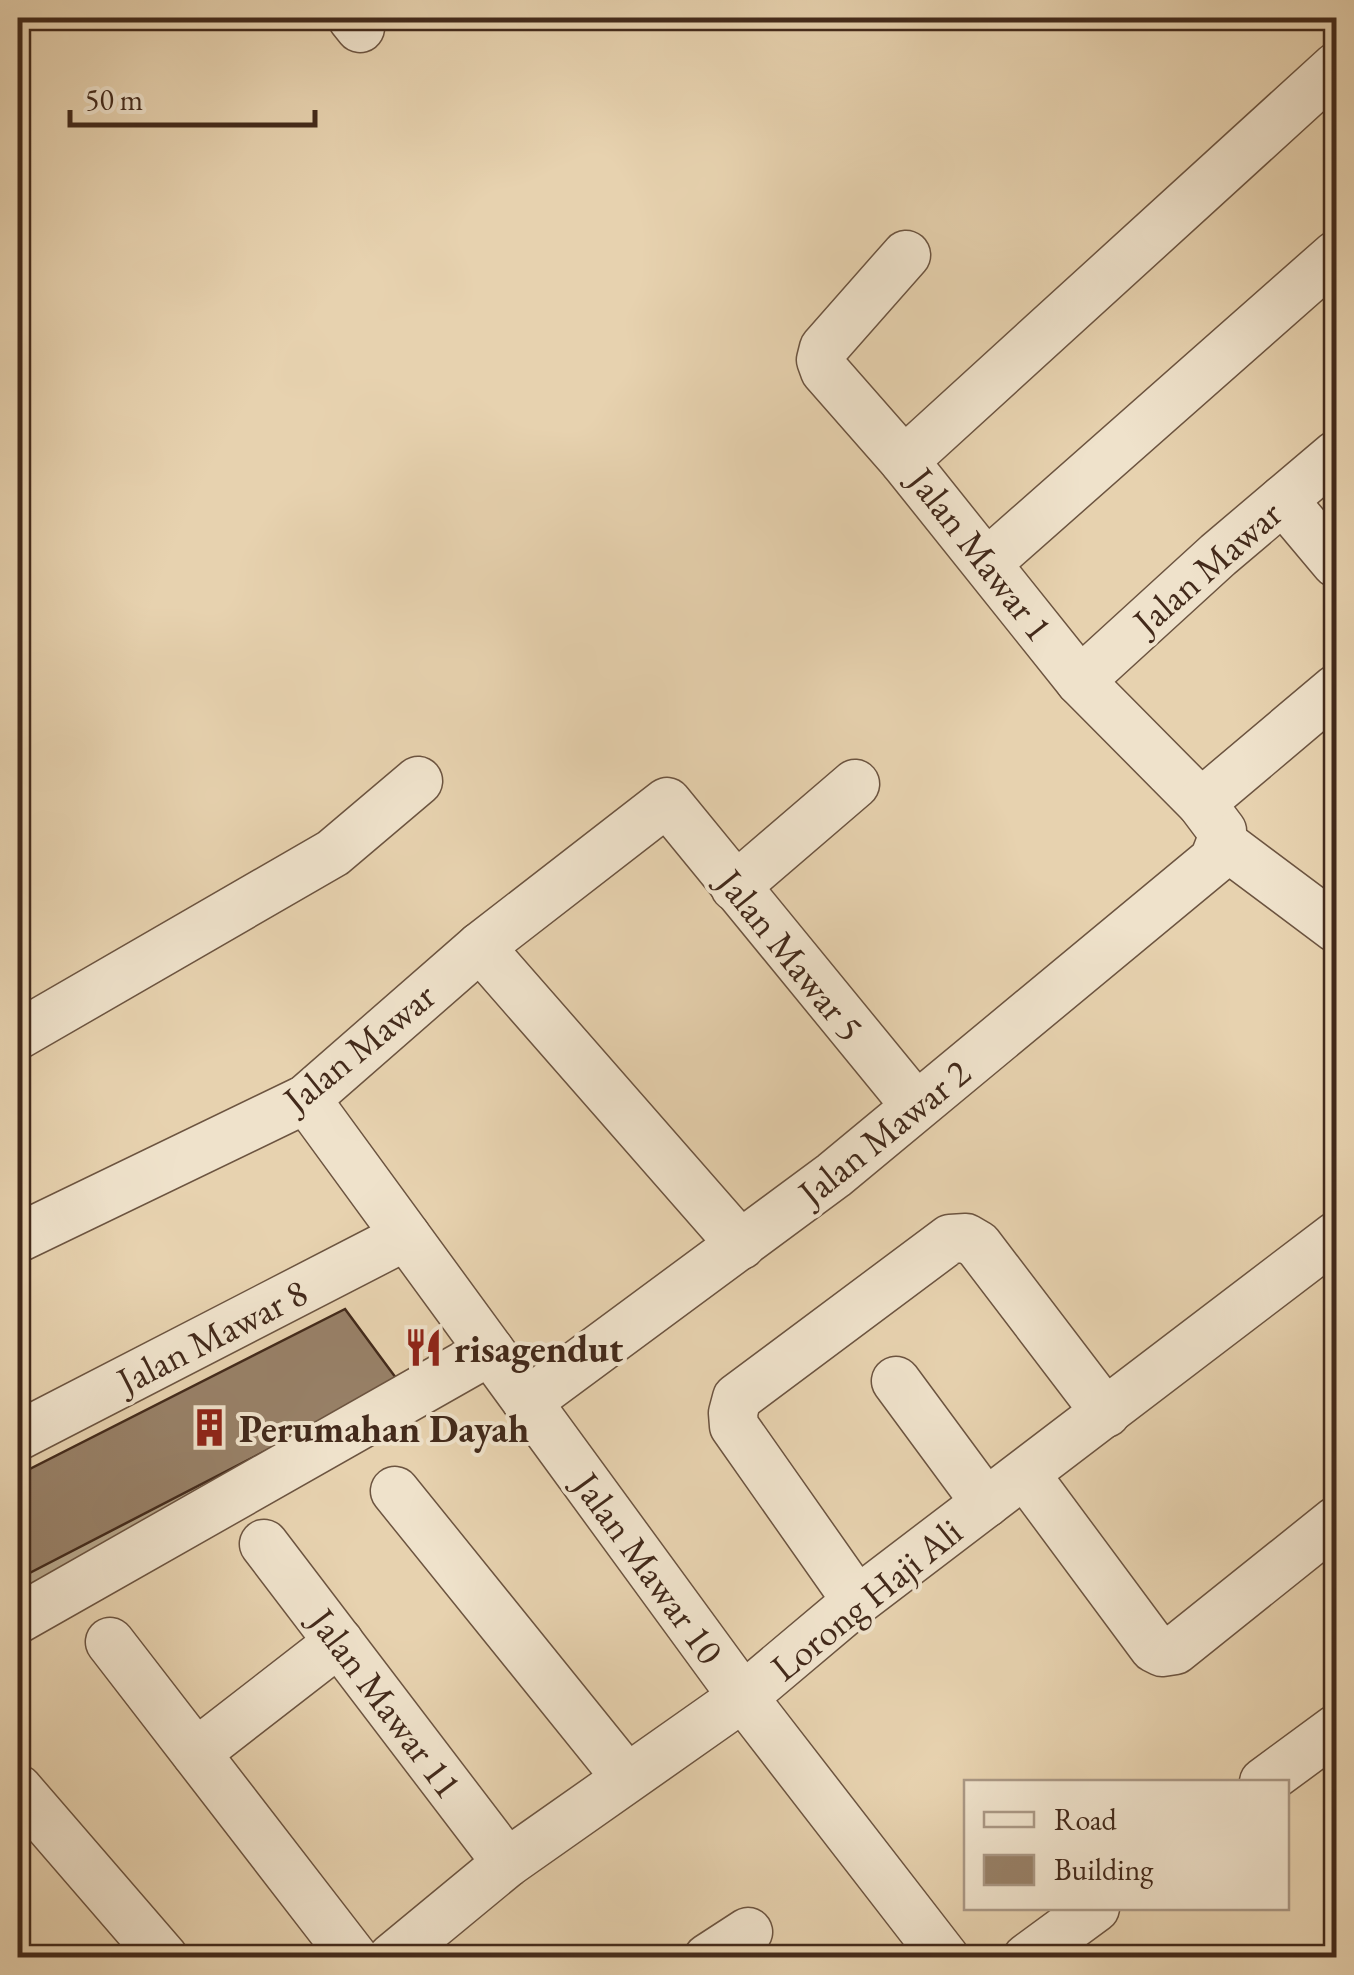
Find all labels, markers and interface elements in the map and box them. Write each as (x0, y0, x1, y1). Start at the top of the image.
scale bar (70, 65, 315, 127)
text: 50 m (85, 80, 143, 119)
street label: Jalan Mawar 1 (896, 455, 1064, 651)
street label: Jalan Mawar (1120, 489, 1292, 647)
street label: Jalan Mawar 5 (705, 857, 875, 1051)
street label: Jalan Mawar (271, 971, 445, 1125)
street label: Jalan Mawar 2 (786, 1048, 980, 1218)
street label: Jalan Mawar 8 (106, 1267, 315, 1406)
place label: risagendut (454, 1324, 623, 1373)
restaurant icon: risagendut (403, 1327, 445, 1369)
place label: Perumahan Dayah (239, 1404, 529, 1453)
building icon: Perumahan Dayah (188, 1407, 230, 1449)
street label: Jalan Mawar 10 (561, 1460, 735, 1674)
street label: Lorong Haji Ali (760, 1507, 972, 1691)
street label: Jalan Mawar 11 (297, 1596, 473, 1808)
legend (964, 1780, 1289, 1910)
text: Road (1054, 1800, 1118, 1839)
text: Building (1054, 1850, 1154, 1889)

